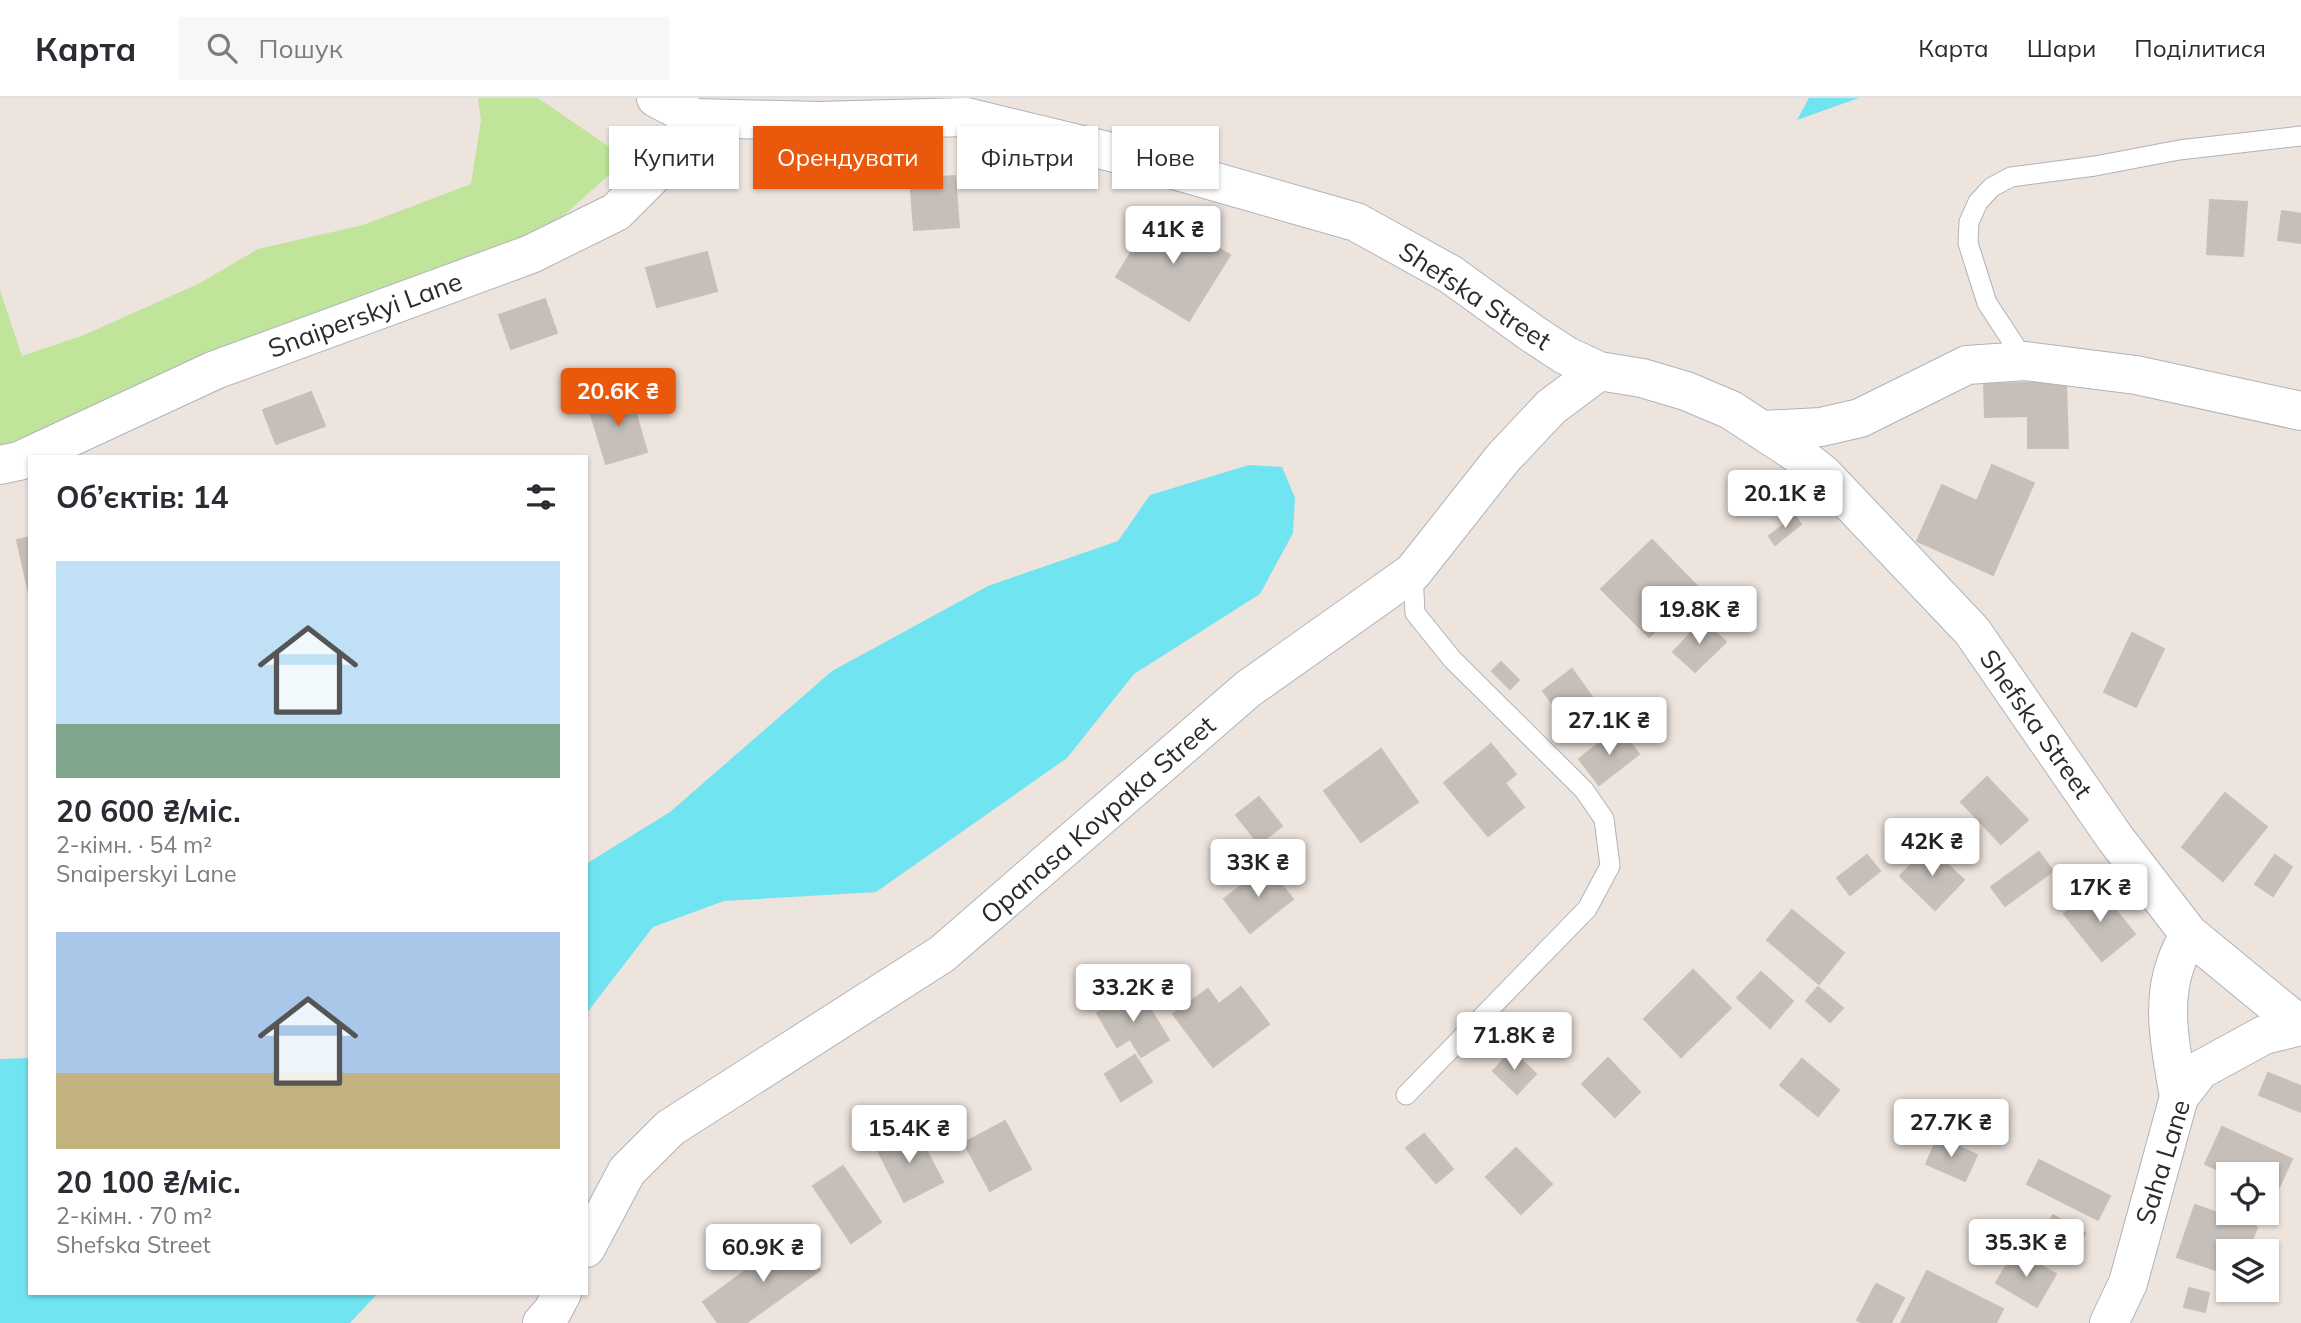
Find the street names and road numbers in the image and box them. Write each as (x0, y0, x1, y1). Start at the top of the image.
street label: Shefska Street (1393, 234, 1558, 357)
street label: Snaiperskyi Lane (263, 264, 466, 365)
street label: Shefska Street (1973, 643, 2100, 805)
street label: Opanasa Kovpaka Street (973, 708, 1222, 931)
street label: Saha Lane (2128, 1096, 2197, 1228)

